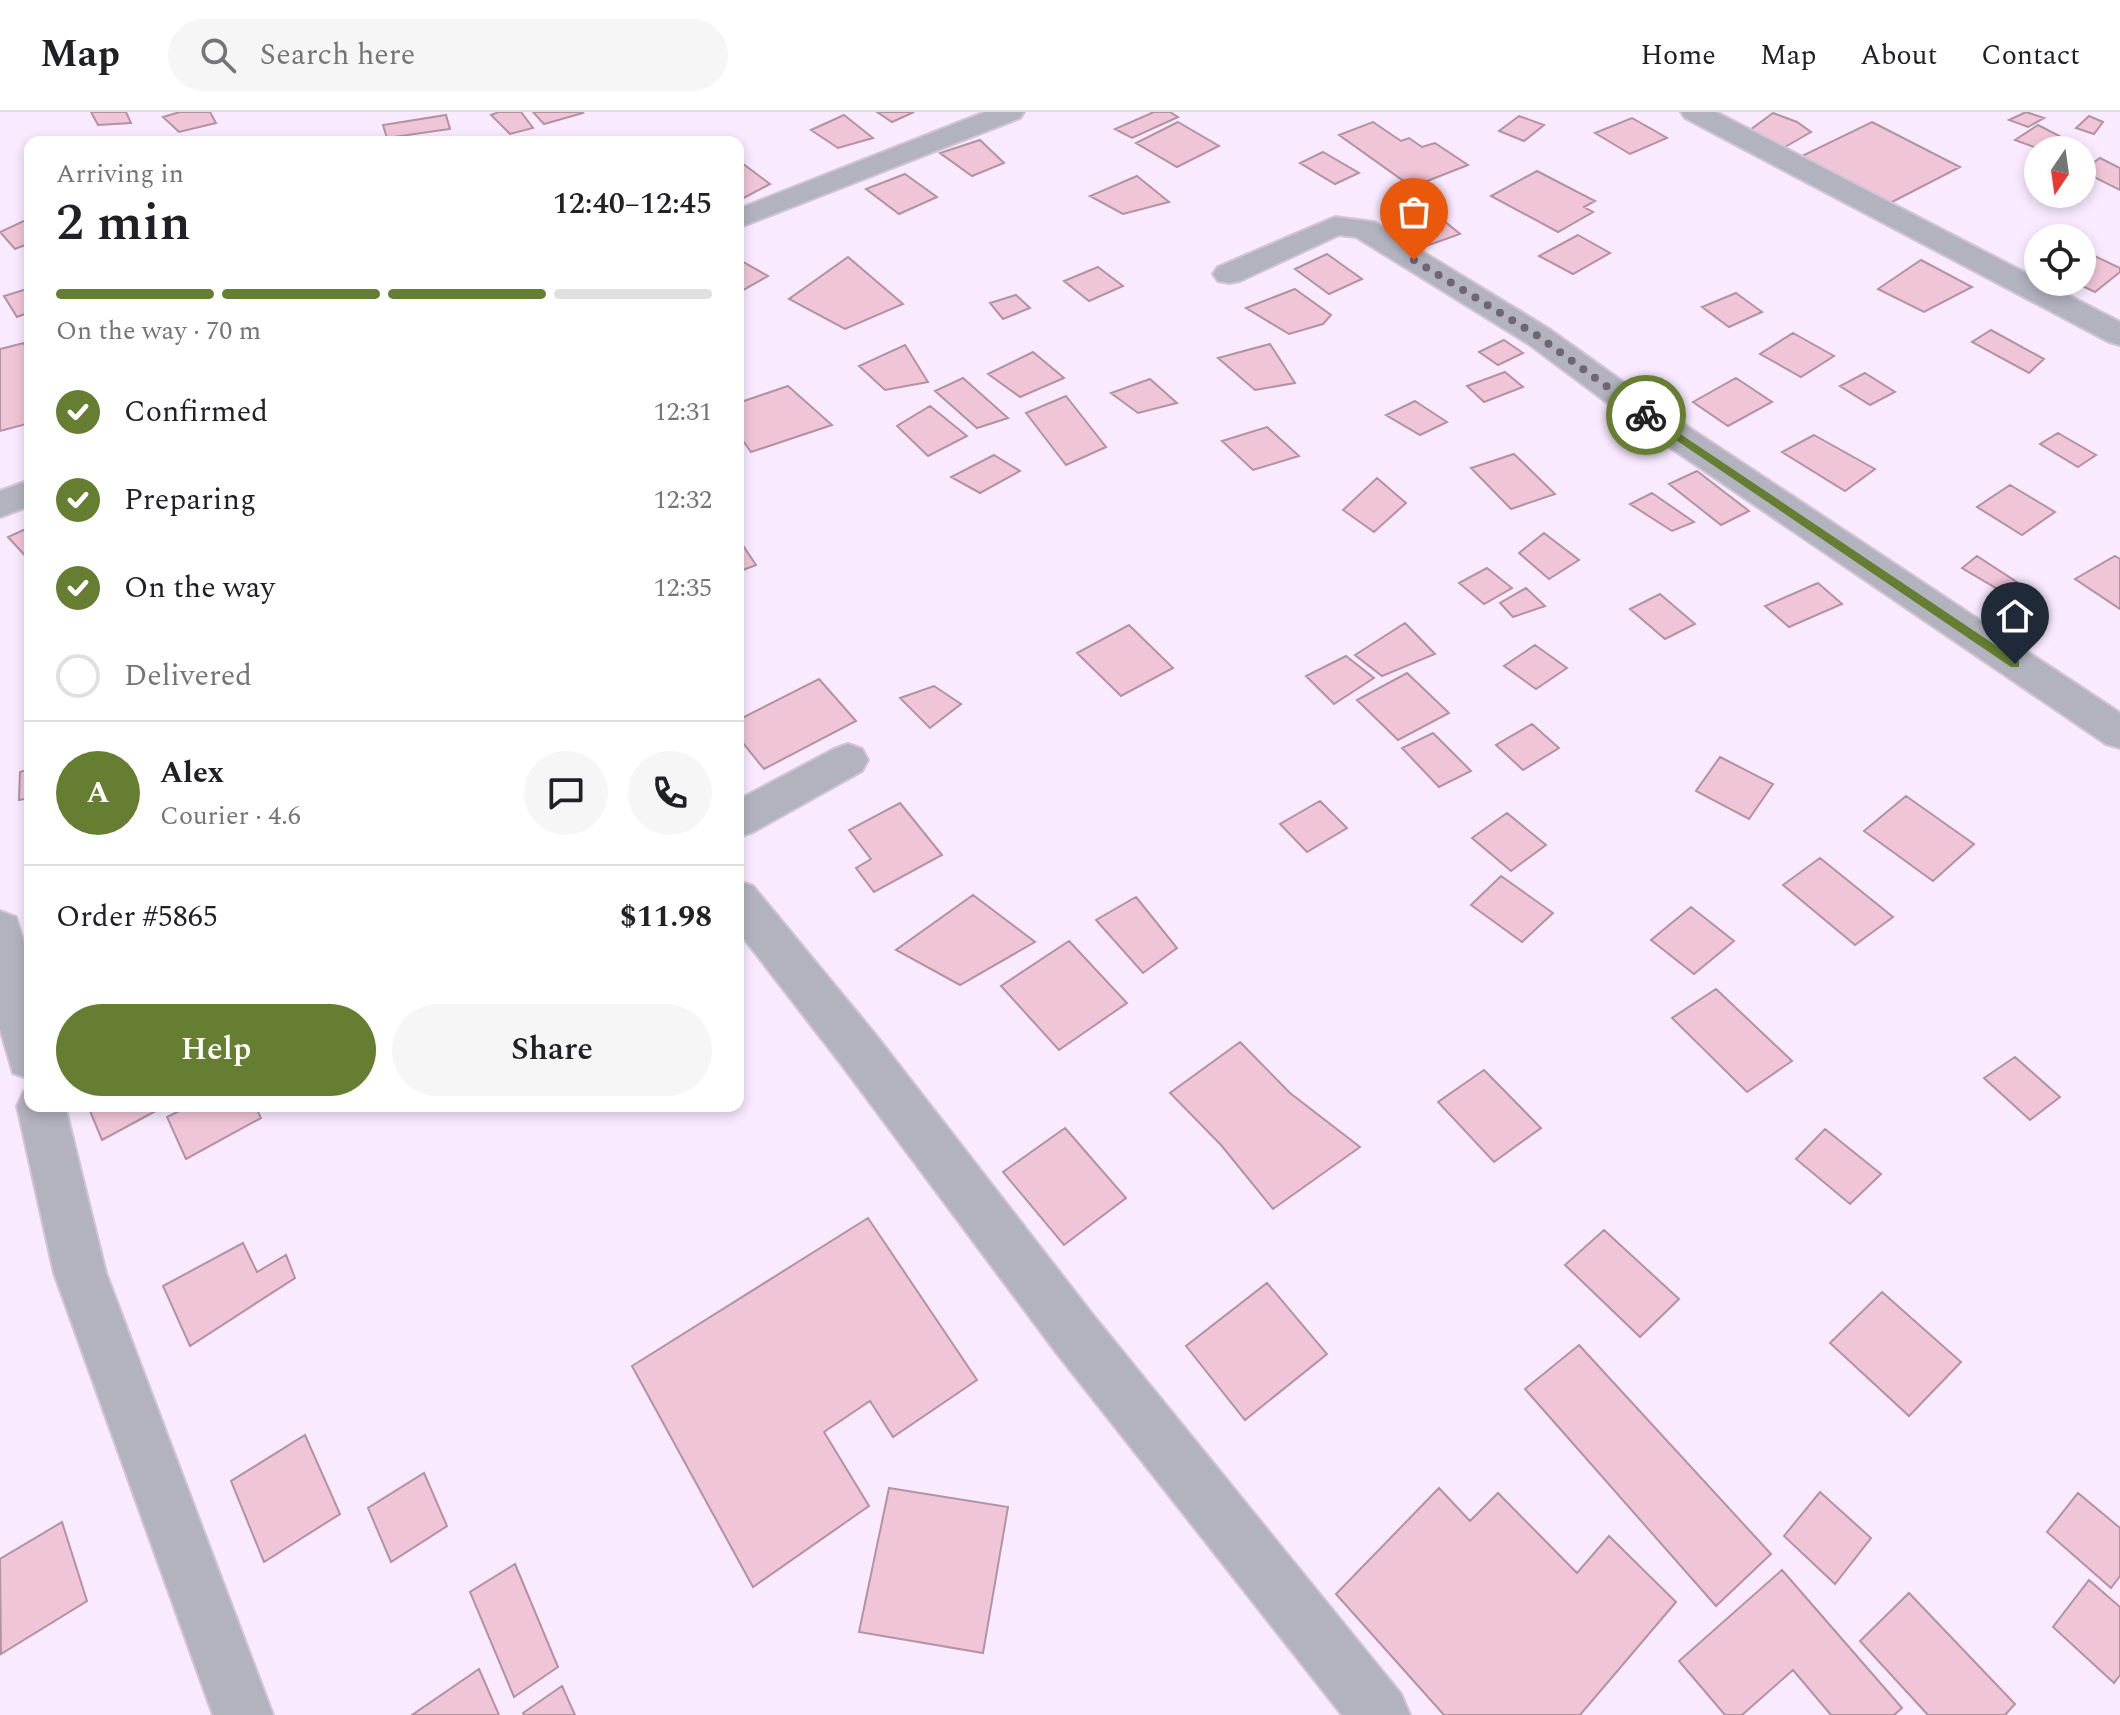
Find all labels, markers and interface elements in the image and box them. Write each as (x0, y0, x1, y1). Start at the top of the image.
search box (168, 19, 728, 91)
text: Map (40, 26, 120, 84)
text: Search here (260, 32, 415, 78)
icon: search (196, 33, 240, 77)
text: Home (1640, 34, 1716, 77)
text: Map (1760, 34, 1816, 77)
text: About (1860, 34, 1937, 77)
text: Contact (1981, 34, 2080, 77)
north arrow (2024, 136, 2096, 208)
map controls (2024, 136, 2096, 296)
text: Arriving in (56, 154, 184, 194)
pin (1380, 178, 1448, 260)
text: 12:40–12:45 (553, 181, 712, 227)
text: 2 min (56, 184, 191, 263)
icon: bag (1392, 190, 1436, 234)
button: locate (2024, 224, 2096, 296)
text: On the way · 70 m (56, 311, 261, 351)
courier (1606, 375, 1686, 455)
text: Confirmed (124, 389, 268, 435)
icon: check (56, 390, 100, 434)
text: 12:31 (653, 392, 712, 432)
icon: bike (1624, 393, 1668, 437)
text: Preparing (124, 477, 256, 523)
icon: check (56, 478, 100, 522)
text: 12:32 (653, 480, 712, 520)
text: On the way (124, 565, 275, 611)
icon: check (56, 566, 100, 610)
text: 12:35 (653, 568, 712, 608)
pin (1981, 582, 2049, 664)
icon: home (1993, 594, 2037, 638)
text: Delivered (124, 653, 252, 699)
text: Alex (160, 750, 224, 796)
button: chat (524, 751, 608, 835)
button: phone (628, 751, 712, 835)
text: A (86, 770, 110, 816)
text: Courier · 4.6 (160, 796, 301, 836)
text: Order #5865 (56, 894, 218, 940)
text: $11.98 (620, 894, 712, 940)
button: Help (56, 1004, 376, 1096)
button: Share (392, 1004, 712, 1096)

